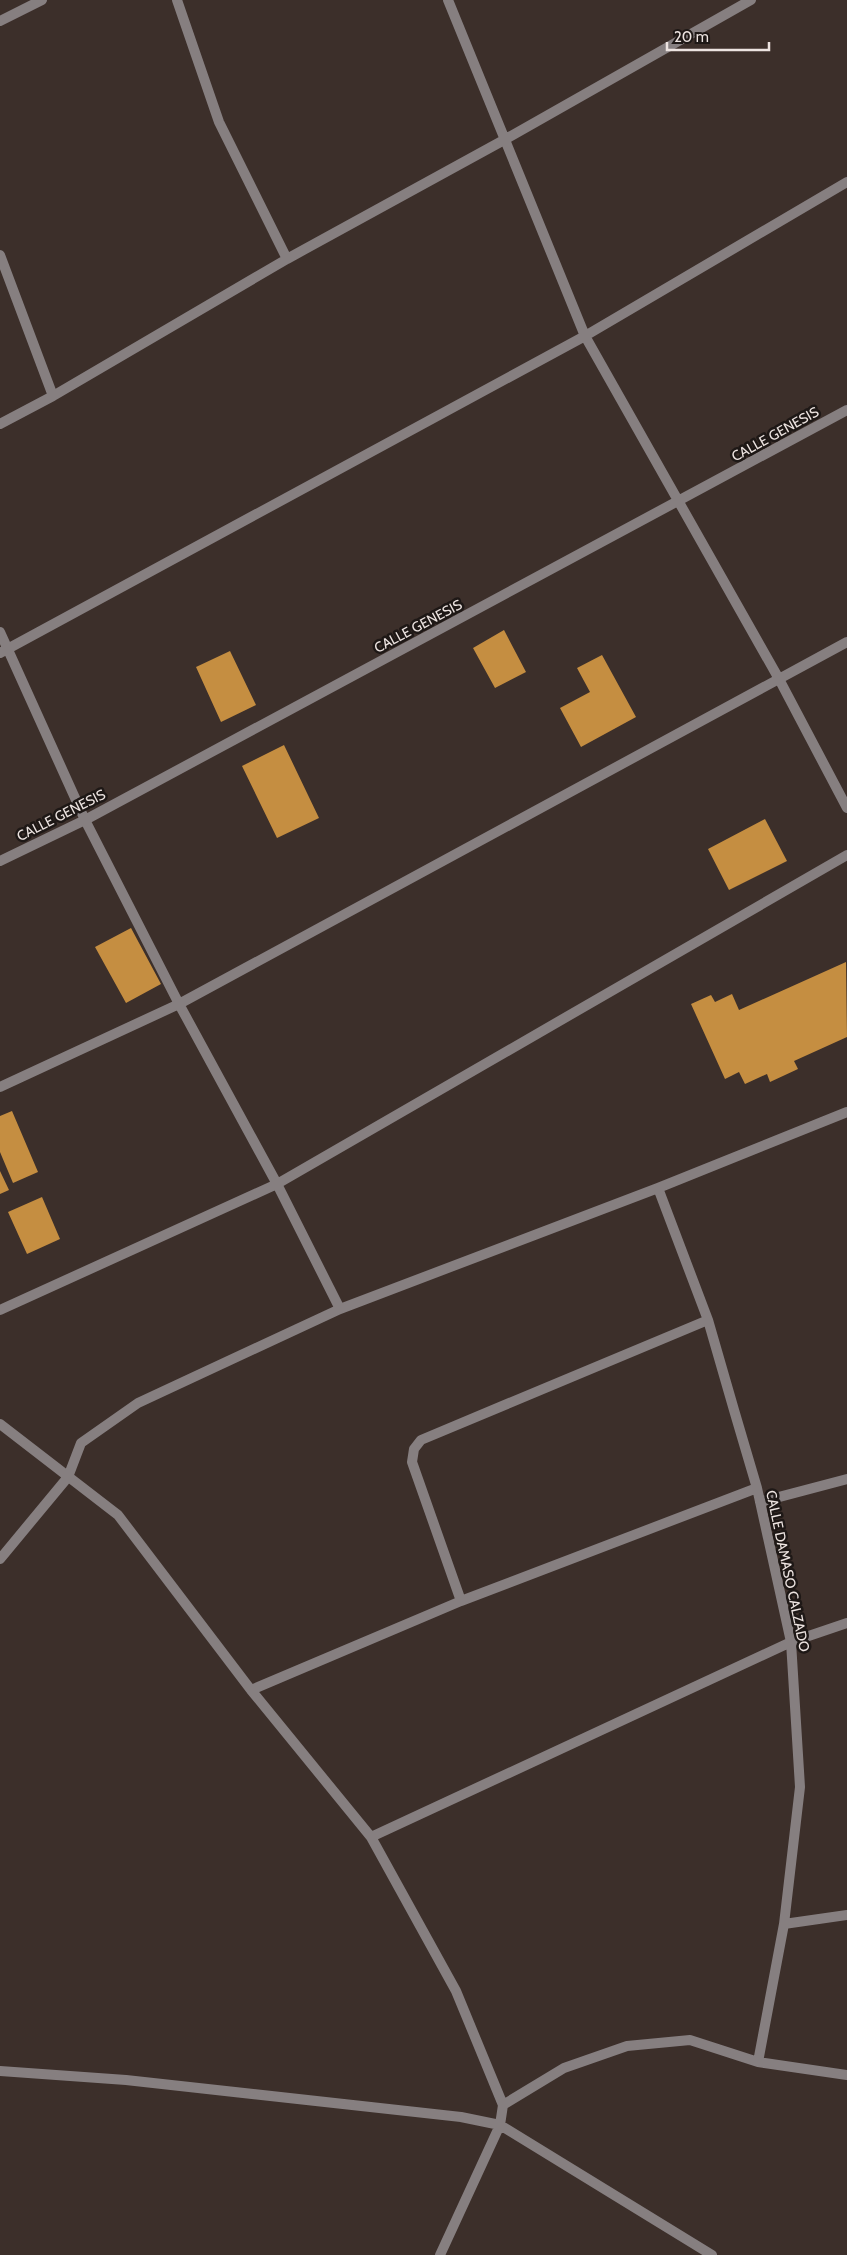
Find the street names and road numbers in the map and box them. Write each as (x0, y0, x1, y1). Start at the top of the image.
street label: CALLE GENESIS (728, 403, 822, 465)
street label: CALLE GENESIS (371, 595, 465, 657)
street label: CALLE GENESIS (14, 785, 108, 845)
street label: CALLE DAMASO CALZADO (762, 1489, 814, 1654)

